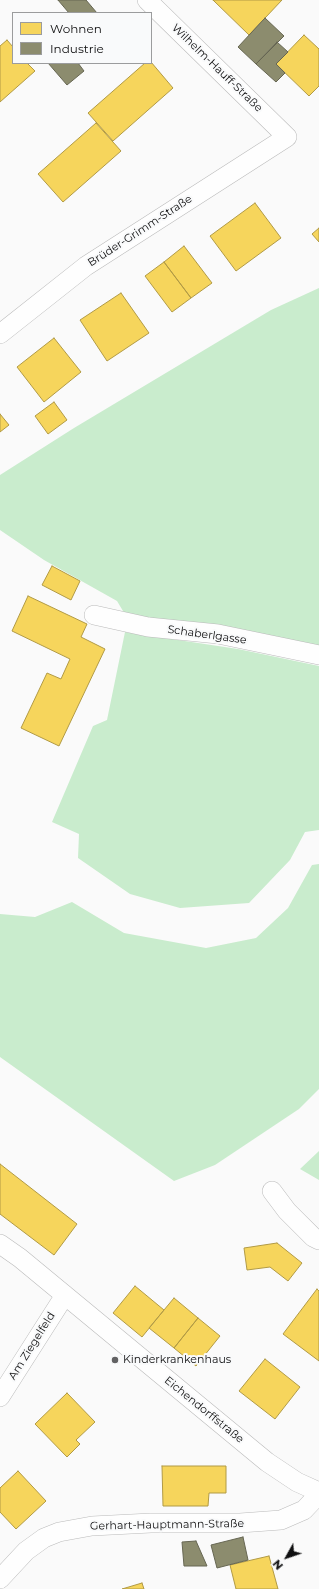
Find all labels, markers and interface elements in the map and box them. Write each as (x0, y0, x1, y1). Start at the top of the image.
legend (12, 12, 152, 64)
text: Wohnen (50, 21, 102, 36)
street label: Wilhelm-Hauff-Straße (169, 21, 265, 115)
text: Industrie (50, 41, 104, 56)
street label: Brüder-Grimm-Straße (85, 192, 195, 270)
street label: Schaberlgasse (167, 623, 247, 647)
street label: Am Ziegelfeld (6, 1310, 58, 1382)
place label: Kinderkrankenhaus (123, 1353, 231, 1367)
marker: Kinderkrankenhaus (110, 1355, 120, 1365)
street label: Eichendorffstraße (162, 1374, 246, 1446)
street label: Gerhart-Hauptmann-Straße (90, 1517, 244, 1533)
north arrow (267, 1537, 307, 1577)
text: N (270, 1557, 286, 1573)

